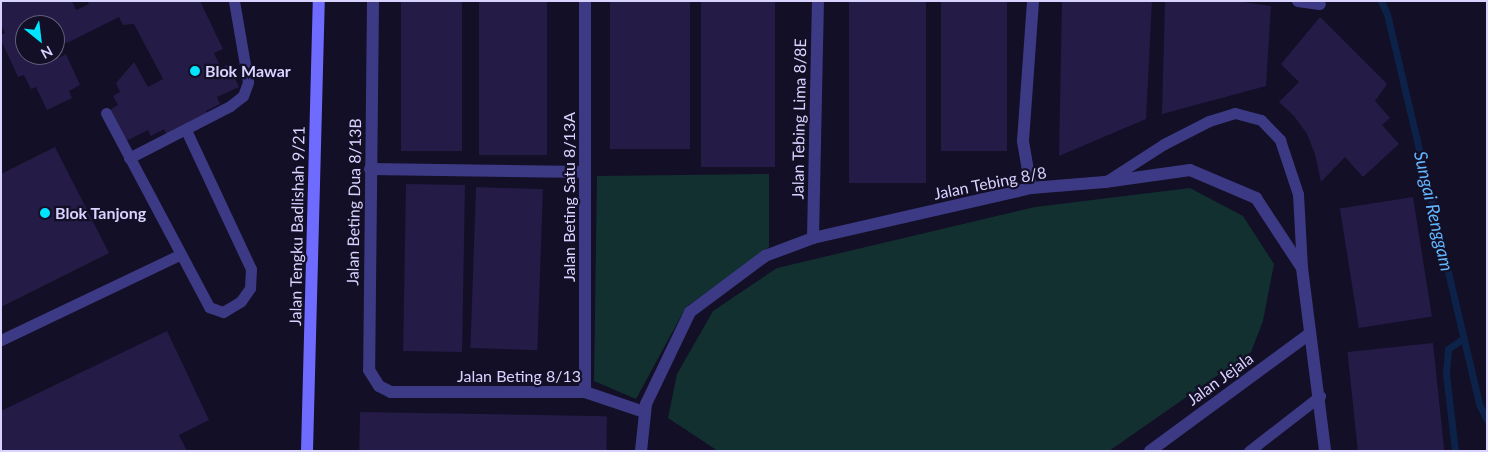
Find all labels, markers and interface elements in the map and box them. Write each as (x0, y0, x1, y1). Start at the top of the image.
north arrow (15, 15, 65, 65)
street label: Jalan Tebing Lima 8/8E (788, 38, 810, 200)
text: N (38, 43, 56, 63)
place label: Blok Mawar (205, 61, 291, 81)
marker: Blok Mawar (189, 65, 201, 77)
street label: Jalan Beting Satu 8/13A (559, 112, 579, 282)
street label: Jalan Beting Dua 8/13B (343, 118, 365, 286)
street label: Jalan Tengku Badlishah 9/21 (286, 126, 308, 326)
water label: Sungai Renggam (1410, 149, 1458, 273)
street label: Jalan Tebing 8/8 (932, 163, 1048, 203)
place label: Blok Tanjong (55, 203, 147, 223)
marker: Blok Tanjong (39, 207, 51, 219)
street label: Jalan Jejala (1183, 348, 1257, 410)
street label: Jalan Beting 8/13 (457, 366, 581, 386)

